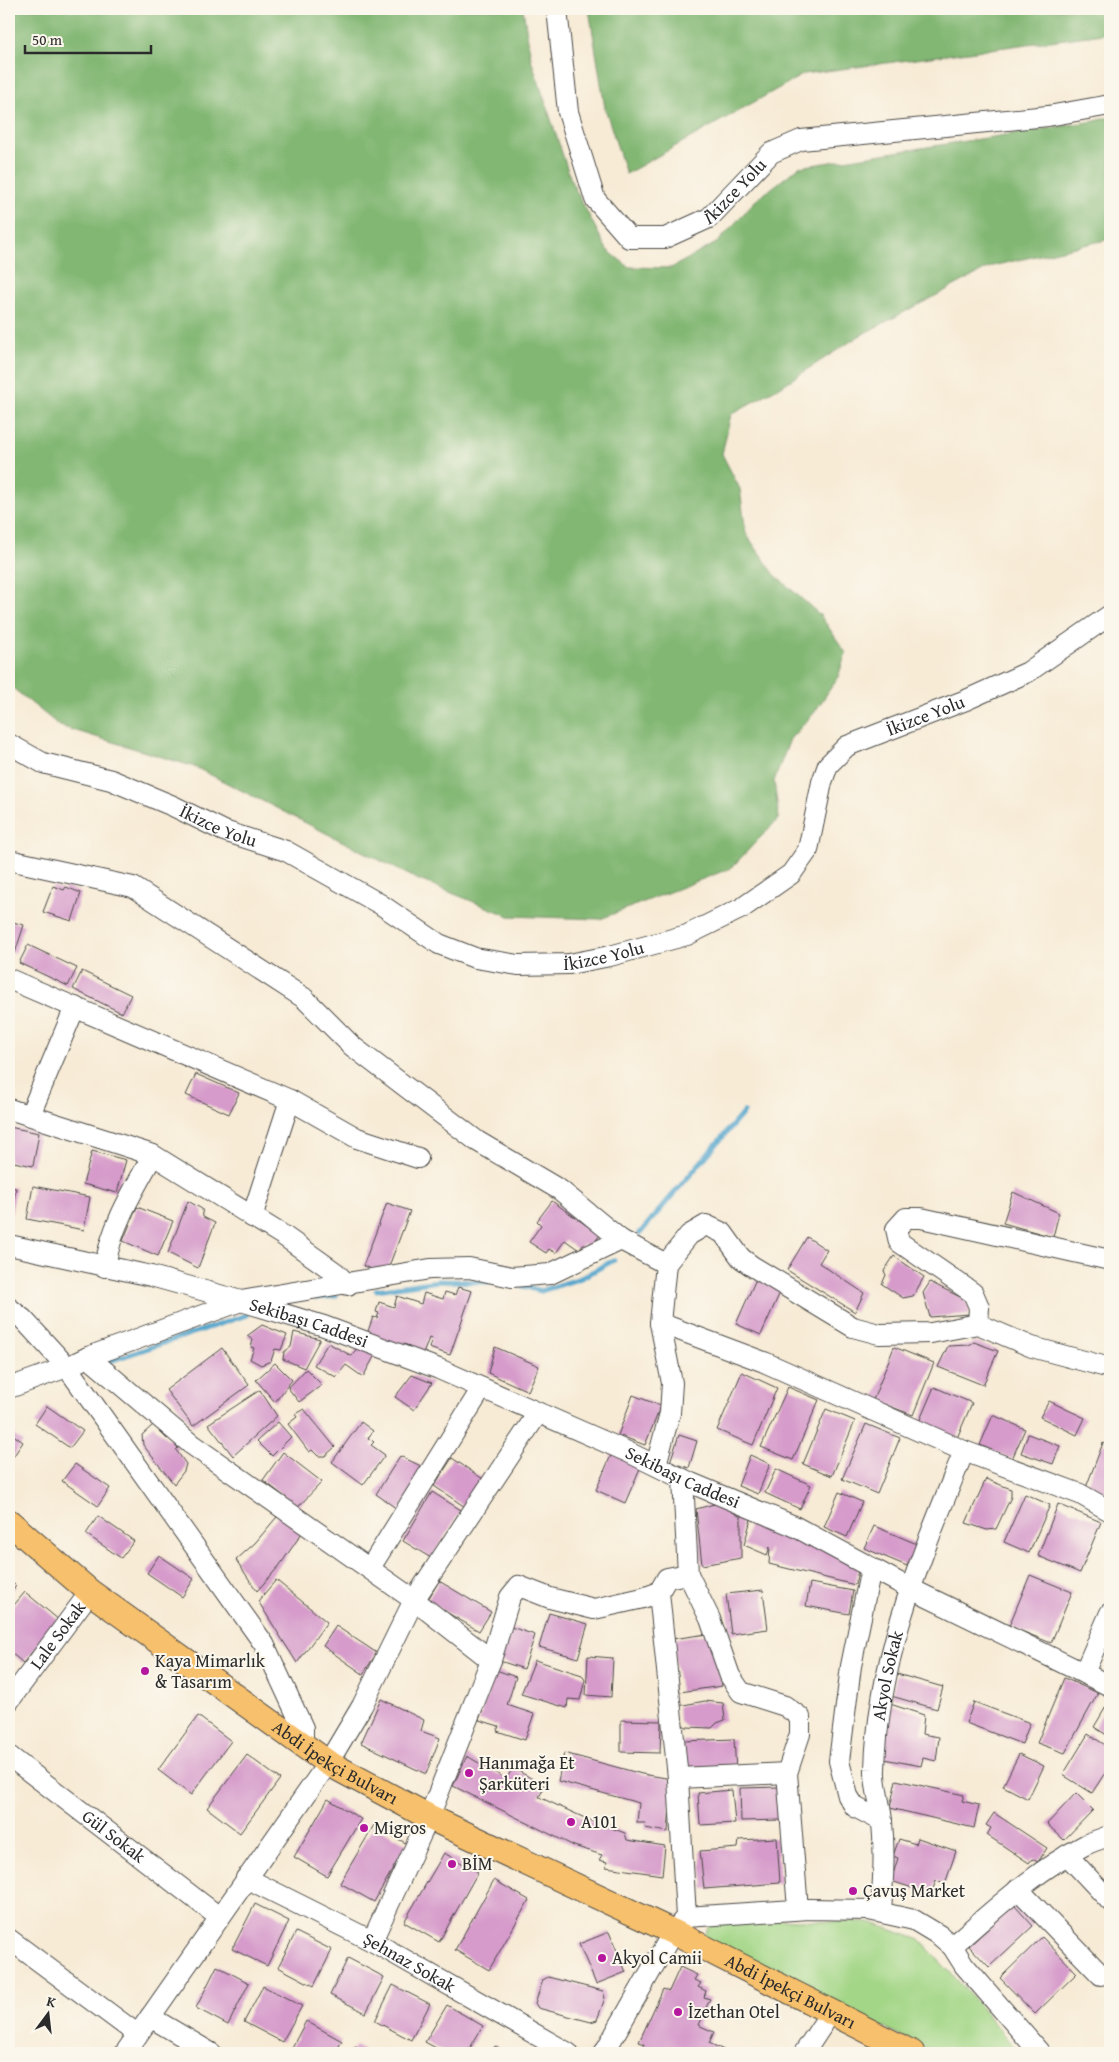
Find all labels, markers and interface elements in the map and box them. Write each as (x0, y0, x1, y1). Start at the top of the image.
scale bar (25, 22, 151, 54)
text: 50 m (32, 29, 63, 50)
street label: İkizce Yolu (700, 152, 773, 231)
street label: İkizce Yolu (882, 688, 969, 743)
street label: İkizce Yolu (175, 797, 261, 854)
street label: İkizce Yolu (563, 933, 647, 977)
street label: Sekibaşı Caddesi (246, 1290, 372, 1354)
street label: Sekibaşı Caddesi (621, 1439, 744, 1515)
street label: Lale Sokak (23, 1594, 93, 1675)
street label: Akyol Sokak (865, 1626, 910, 1722)
place label: Kaya Mimarlık & Tasarım (155, 1647, 266, 1695)
marker: Kaya Mimarlık & Tasarım (139, 1665, 151, 1677)
street label: Abdi İpekçi Bulvarı (267, 1713, 403, 1811)
place label: Hanımağa Et Şarküteri (479, 1749, 575, 1797)
marker: Hanımağa Et Şarküteri (463, 1767, 475, 1779)
street label: Gül Sokak (76, 1803, 152, 1870)
place label: A101 (581, 1808, 618, 1835)
place label: Migros (374, 1814, 426, 1841)
marker: A101 (565, 1816, 577, 1828)
marker: Migros (358, 1822, 370, 1834)
place label: BİM (462, 1850, 493, 1877)
marker: BİM (446, 1858, 458, 1870)
place label: Çavuş Market (863, 1877, 966, 1904)
marker: Çavuş Market (847, 1885, 859, 1897)
street label: Şehnaz Sokak (359, 1925, 462, 2000)
place label: Akyol Camii (612, 1944, 702, 1971)
street label: Abdi İpekçi Bulvarı (721, 1947, 861, 2035)
marker: Akyol Camii (596, 1952, 608, 1964)
north arrow (22, 1990, 72, 2040)
text: K (44, 1991, 58, 2012)
place label: İzethan Otel (688, 1998, 780, 2025)
marker: İzethan Otel (672, 2006, 684, 2018)

